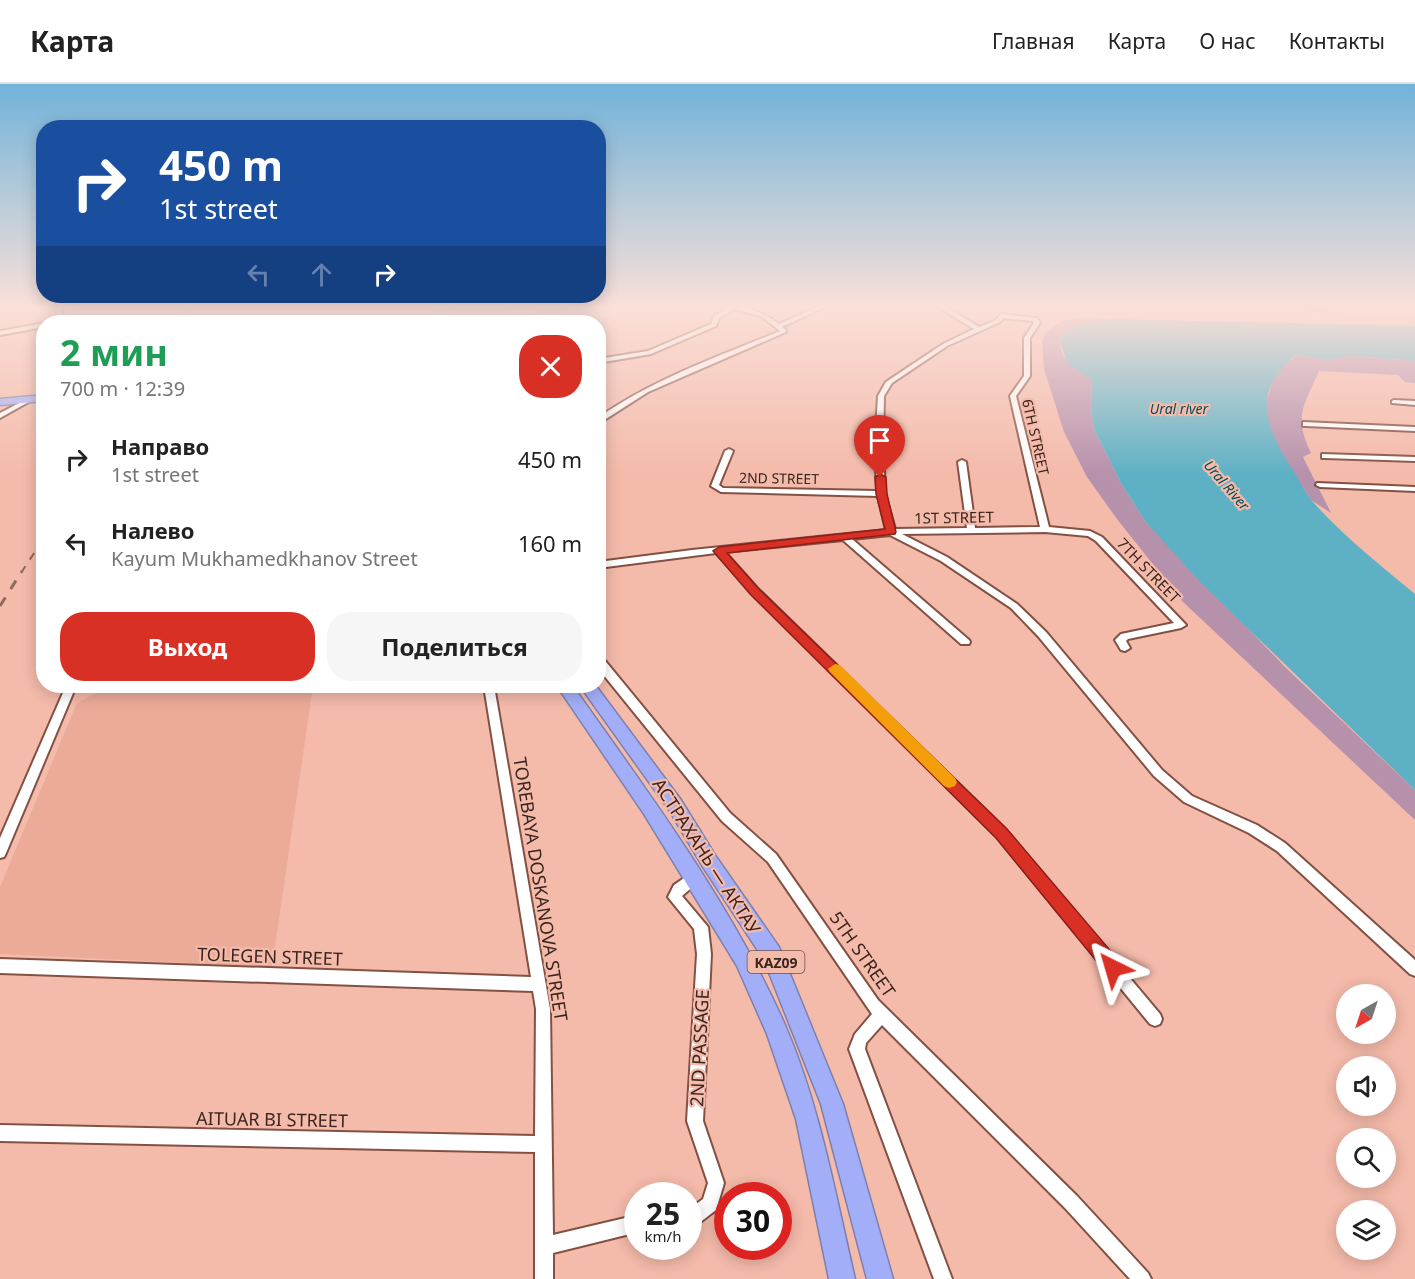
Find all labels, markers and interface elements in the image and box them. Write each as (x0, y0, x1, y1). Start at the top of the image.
text: Карта (30, 22, 114, 60)
text: Главная (992, 27, 1075, 55)
text: Карта (1108, 27, 1166, 55)
text: О нас (1199, 27, 1256, 55)
text: Контакты (1289, 27, 1385, 55)
text: 450 m (159, 136, 283, 193)
icon: right (60, 144, 138, 222)
text: 1st street (159, 190, 278, 227)
icon: left (242, 258, 275, 291)
icon: ahead (305, 258, 338, 291)
icon: right (368, 258, 401, 291)
text: 2 мин (60, 328, 168, 377)
button: close (519, 335, 582, 398)
text: 700 m · 12:39 (60, 375, 185, 402)
street label: 6TH STREET (1018, 397, 1054, 477)
water label: Ural river (1150, 399, 1209, 418)
pin (854, 415, 905, 477)
icon: arrive (863, 424, 896, 457)
text: Направо (111, 431, 209, 461)
icon: right (60, 443, 93, 476)
text: 450 m (518, 444, 582, 474)
water label: Ural River (1200, 456, 1254, 514)
text: 1st street (111, 461, 199, 488)
street label: 2ND STREET (739, 468, 819, 488)
street label: 1ST STREET (914, 506, 995, 528)
text: Налево (111, 515, 194, 545)
icon: left (60, 527, 93, 560)
text: 160 m (518, 528, 582, 558)
street label: 7TH STREET (1113, 533, 1185, 607)
text: Kayum Mukhamedkhanov Street (111, 545, 418, 572)
button: Выход (60, 612, 315, 681)
button: Поделиться (327, 612, 582, 681)
street label: TOREBAYA DOSKANOVA STREET (508, 755, 574, 1023)
street label: АСТРАХАНЬ — АКТАУ (648, 773, 767, 939)
street label: 5TH STREET (825, 906, 901, 1002)
position arrow (1081, 936, 1145, 1000)
street label: TOLEGEN STREET (197, 941, 343, 971)
road number: KAZ09 (748, 951, 804, 973)
north arrow (1336, 984, 1396, 1044)
map controls (1336, 984, 1396, 1260)
street label: 2ND PASSAGE (684, 989, 714, 1107)
button: sound (1336, 1056, 1396, 1116)
street label: AITUAR BI STREET (196, 1106, 348, 1132)
button: search (1336, 1128, 1396, 1188)
speed limit sign: 30 (714, 1182, 792, 1260)
text: 25 (646, 1193, 680, 1234)
button: layers (1336, 1200, 1396, 1260)
text: km/h (645, 1226, 681, 1246)

